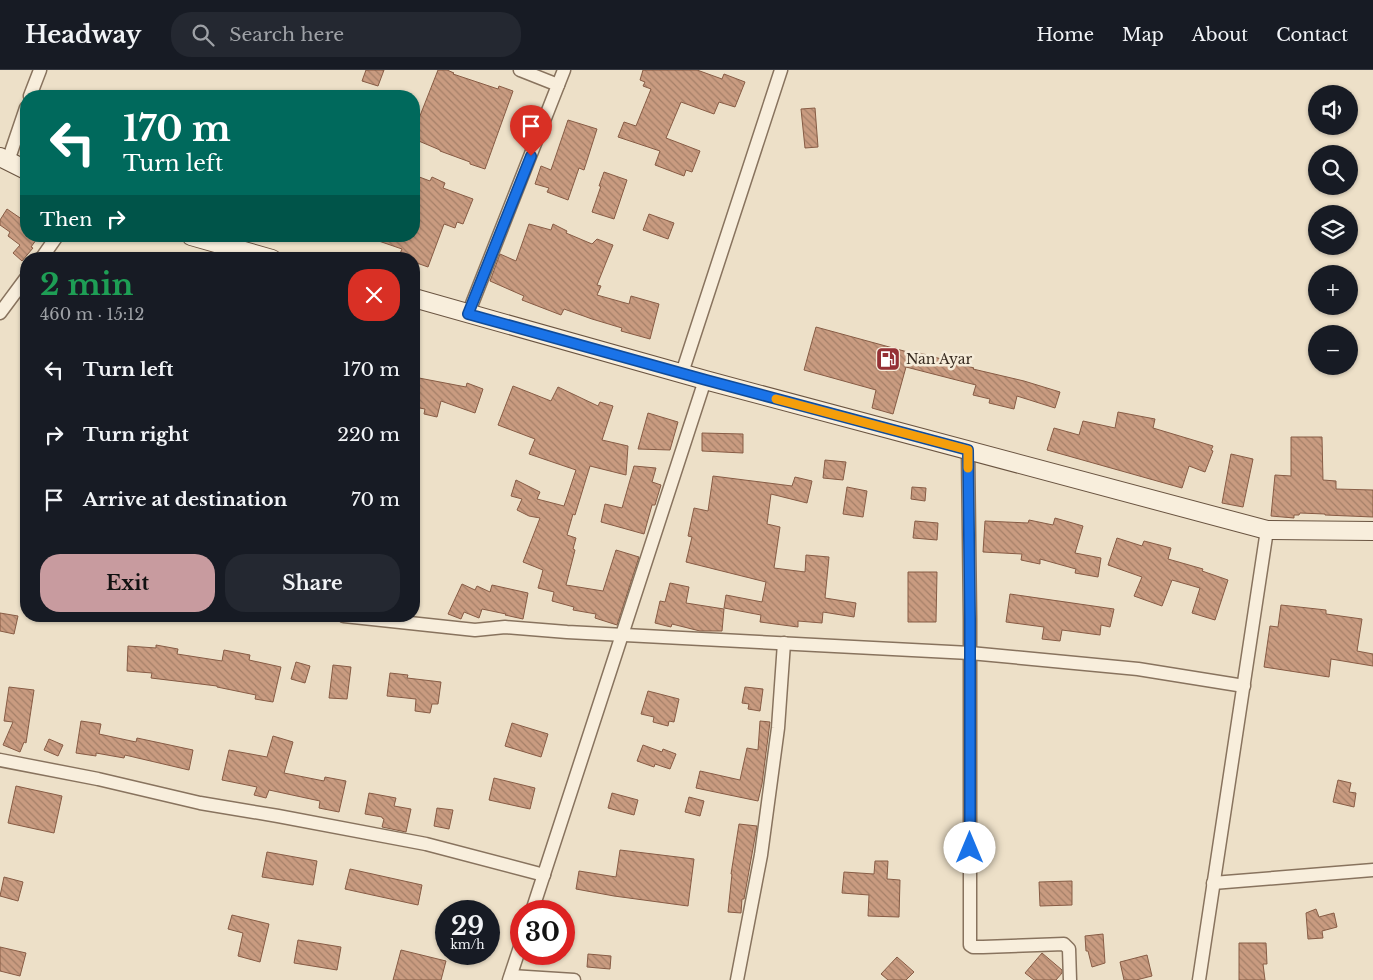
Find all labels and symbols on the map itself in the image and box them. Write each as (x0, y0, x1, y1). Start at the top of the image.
pin (510, 105, 552, 156)
fuel station icon: Nan Ayar (875, 346, 901, 372)
place label: Nan Ayar (906, 350, 972, 368)
position arrow (943, 821, 995, 873)
speed limit sign: 30 (510, 900, 575, 965)

